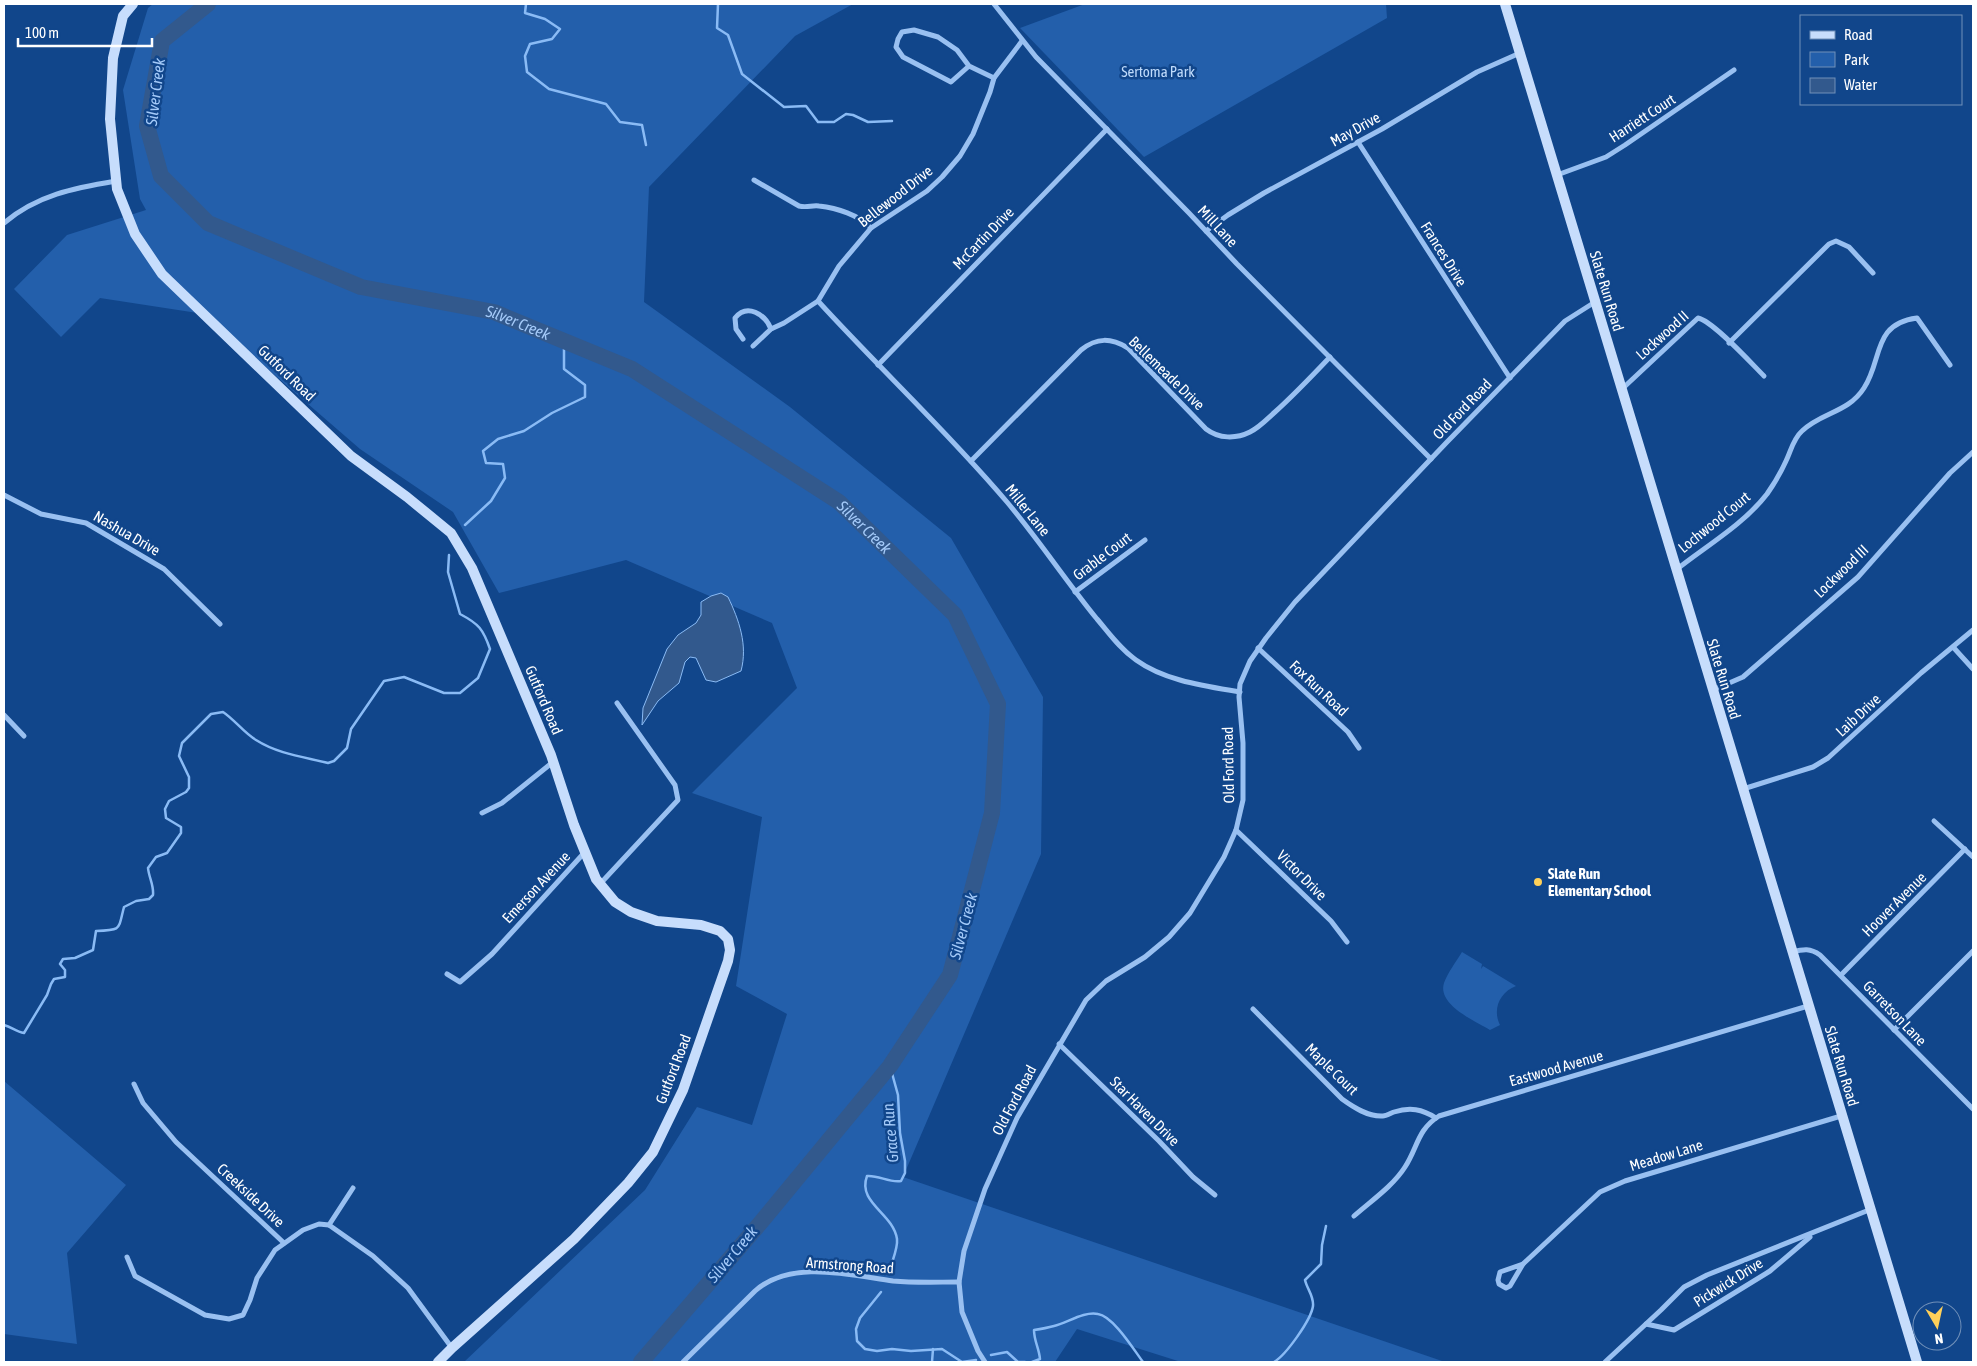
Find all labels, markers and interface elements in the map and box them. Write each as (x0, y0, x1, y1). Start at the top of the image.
scale bar (18, 15, 151, 47)
legend (1800, 15, 1962, 105)
text: 100 m (25, 24, 59, 41)
text: Road (1844, 26, 1873, 43)
text: Park (1844, 51, 1869, 68)
water label: Silver Creek (142, 56, 168, 128)
park label: Sertoma Park (1121, 63, 1195, 80)
text: Water (1844, 76, 1877, 93)
street label: Harriett Court (1606, 90, 1678, 146)
street label: May Drive (1327, 108, 1383, 150)
street label: Bellewood Drive (854, 162, 936, 230)
street label: Mill Lane (1195, 202, 1242, 250)
street label: McCartin Drive (949, 203, 1017, 273)
street label: Frances Drive (1417, 219, 1471, 290)
street label: Slate Run Road (1587, 249, 1627, 333)
water label: Silver Creek (484, 302, 554, 344)
street label: Lockwood II (1632, 307, 1692, 363)
street label: Bellemeade Drive (1126, 333, 1208, 413)
street label: Gutford Road (255, 342, 319, 404)
street label: Old Ford Road (1429, 375, 1495, 443)
street label: Miller Lane (1002, 481, 1054, 539)
street label: Lochwood Court (1675, 488, 1753, 556)
water label: Silver Creek (833, 496, 896, 558)
street label: Nashua Drive (91, 507, 163, 559)
street label: Grable Court (1070, 529, 1134, 583)
street label: Lockwood III (1810, 541, 1872, 601)
street label: Slate Run Road (1704, 637, 1744, 721)
street label: Fox Run Road (1286, 657, 1352, 719)
street label: Gutford Road (522, 663, 566, 737)
street label: Laib Drive (1832, 690, 1884, 740)
street label: Old Ford Road (1219, 726, 1237, 804)
street label: Victor Drive (1274, 847, 1330, 903)
street label: Emerson Avenue (499, 848, 574, 926)
place label: Slate Run Elementary School (1548, 865, 1652, 899)
street label: Hoover Avenue (1858, 868, 1930, 940)
marker: Slate Run Elementary School (1532, 876, 1544, 888)
water label: Silver Creek (945, 890, 981, 962)
street label: Garretson Lane (1860, 977, 1930, 1049)
street label: Slate Run Road (1822, 1024, 1862, 1108)
street label: Gutford Road (652, 1032, 694, 1106)
street label: Maple Court (1302, 1040, 1362, 1098)
street label: Eastwood Avenue (1507, 1046, 1605, 1089)
street label: Old Ford Road (988, 1062, 1040, 1138)
street label: Star Haven Drive (1107, 1073, 1183, 1149)
water label: Grace Run (878, 1103, 902, 1163)
street label: Meadow Lane (1627, 1136, 1705, 1174)
street label: Creekside Drive (214, 1160, 288, 1230)
water label: Silver Creek (703, 1222, 761, 1287)
street label: Armstrong Road (805, 1253, 895, 1277)
street label: Pickwick Drive (1690, 1254, 1766, 1310)
north arrow (1912, 1301, 1962, 1351)
text: N (1934, 1330, 1944, 1347)

